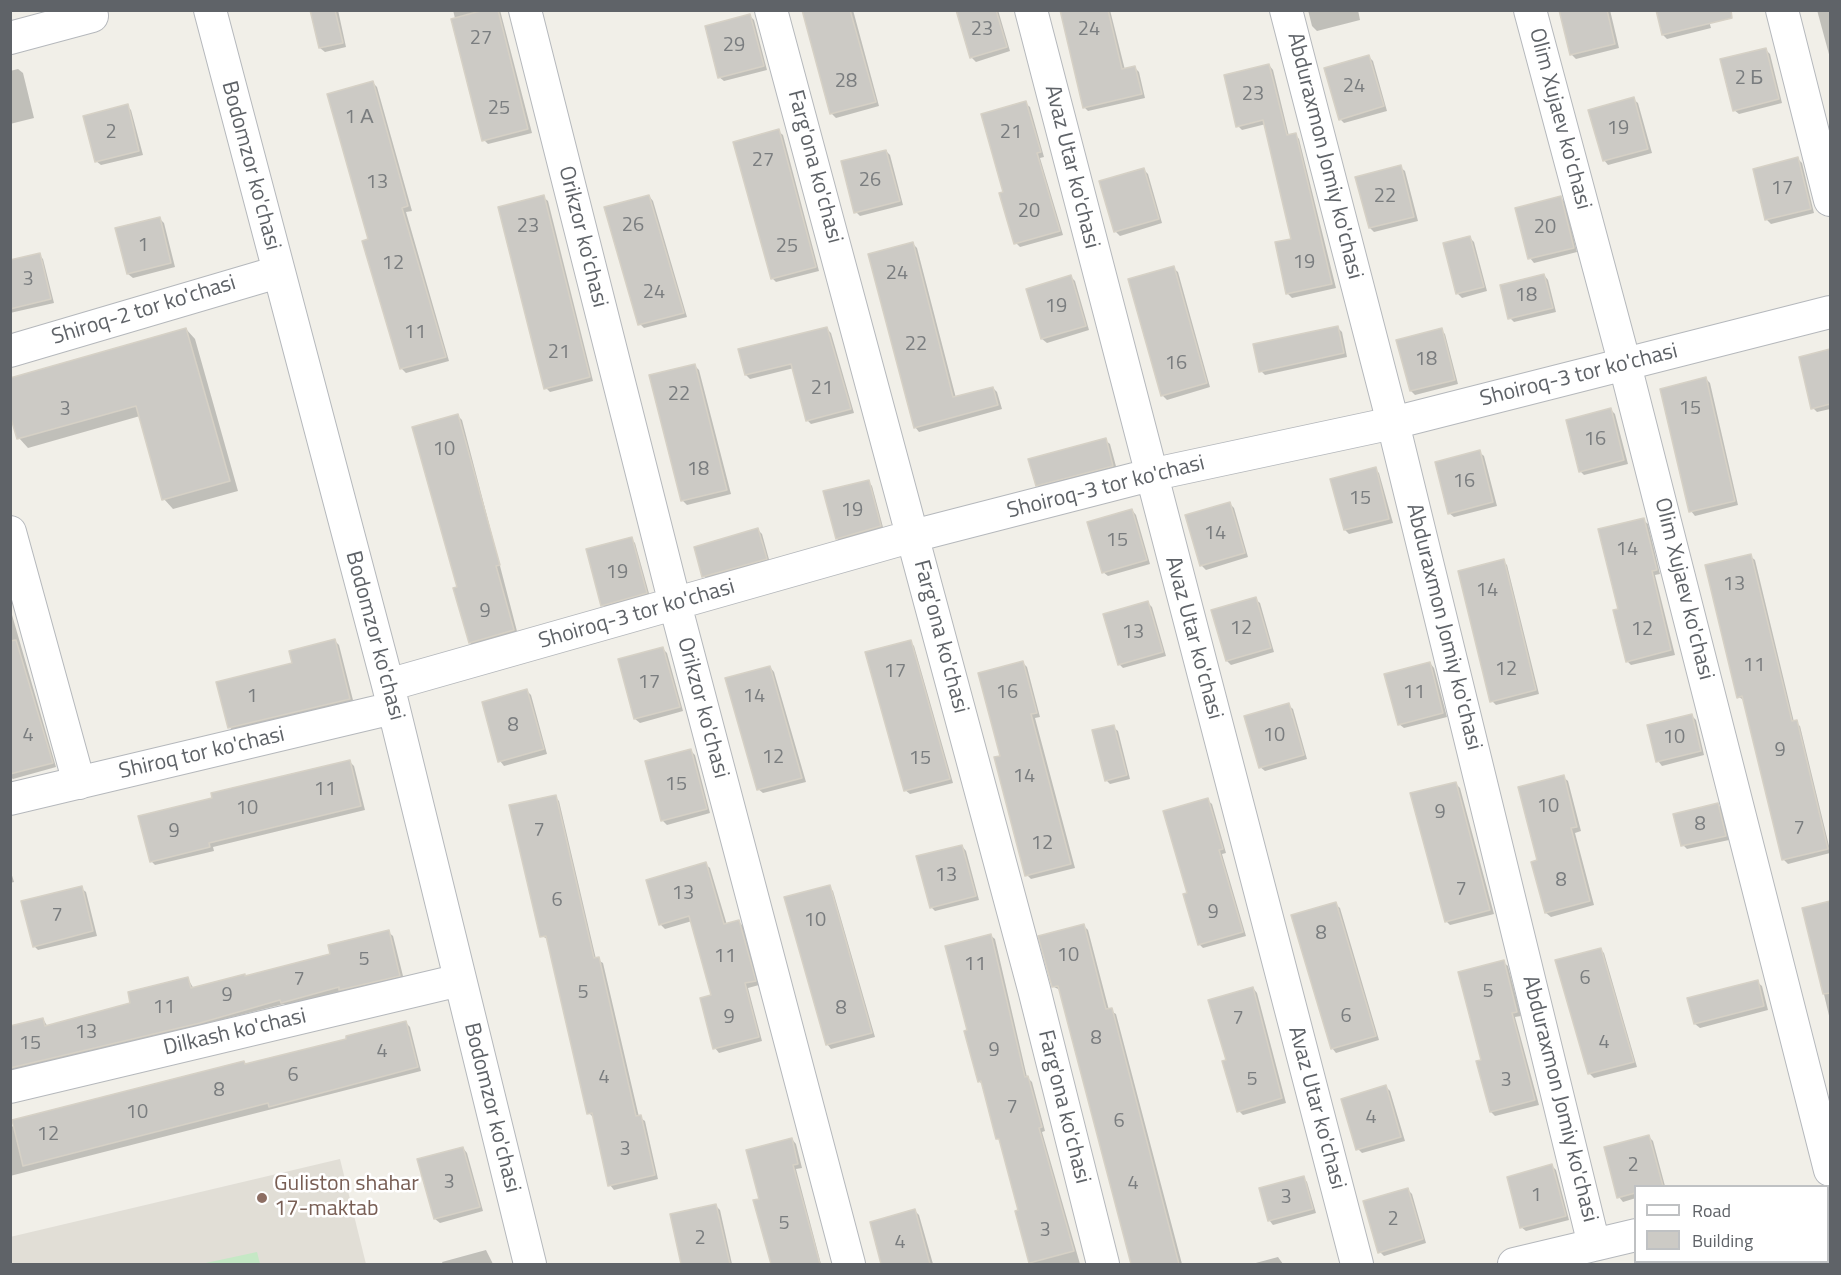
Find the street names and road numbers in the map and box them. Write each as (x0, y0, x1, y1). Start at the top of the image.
street label: Olim Xujaev ko'chasi (1522, 25, 1596, 213)
street label: Abduraxmon Jomiy ko'chasi (1281, 30, 1367, 282)
street label: Bodomzor ko'chasi (215, 79, 285, 253)
street label: Avaz Utar ko'chasi (1038, 82, 1104, 252)
street label: Farg'ona ko'chasi (781, 88, 847, 246)
street label: Orikzor ko'chasi (552, 164, 612, 310)
street label: Shiroq-2 tor ko'chasi (49, 270, 239, 352)
street label: Shoiroq-3 tor ko'chasi (1478, 339, 1680, 413)
street label: Shoiroq-3 tor ko'chasi (1005, 451, 1207, 525)
street label: Olim Xujaev ko'chasi (1648, 495, 1718, 683)
street label: Abduraxmon Jomiy ko'chasi (1400, 501, 1486, 753)
street label: Bodomzor ko'chasi (339, 549, 409, 723)
street label: Avaz Utar ko'chasi (1159, 554, 1227, 722)
street label: Farg'ona ko'chasi (907, 558, 973, 716)
street label: Shoiroq-3 tor ko'chasi (536, 574, 738, 656)
street label: Orikzor ko'chasi (671, 635, 733, 781)
street label: Shiroq tor ko'chasi (117, 722, 287, 786)
street label: Abduraxmon Jomiy ko'chasi (1516, 973, 1602, 1225)
street label: Dilkash ko'chasi (161, 1004, 309, 1062)
street label: Bodomzor ko'chasi (457, 1020, 525, 1196)
street label: Avaz Utar ko'chasi (1282, 1024, 1350, 1192)
street label: Farg'ona ko'chasi (1031, 1027, 1095, 1187)

